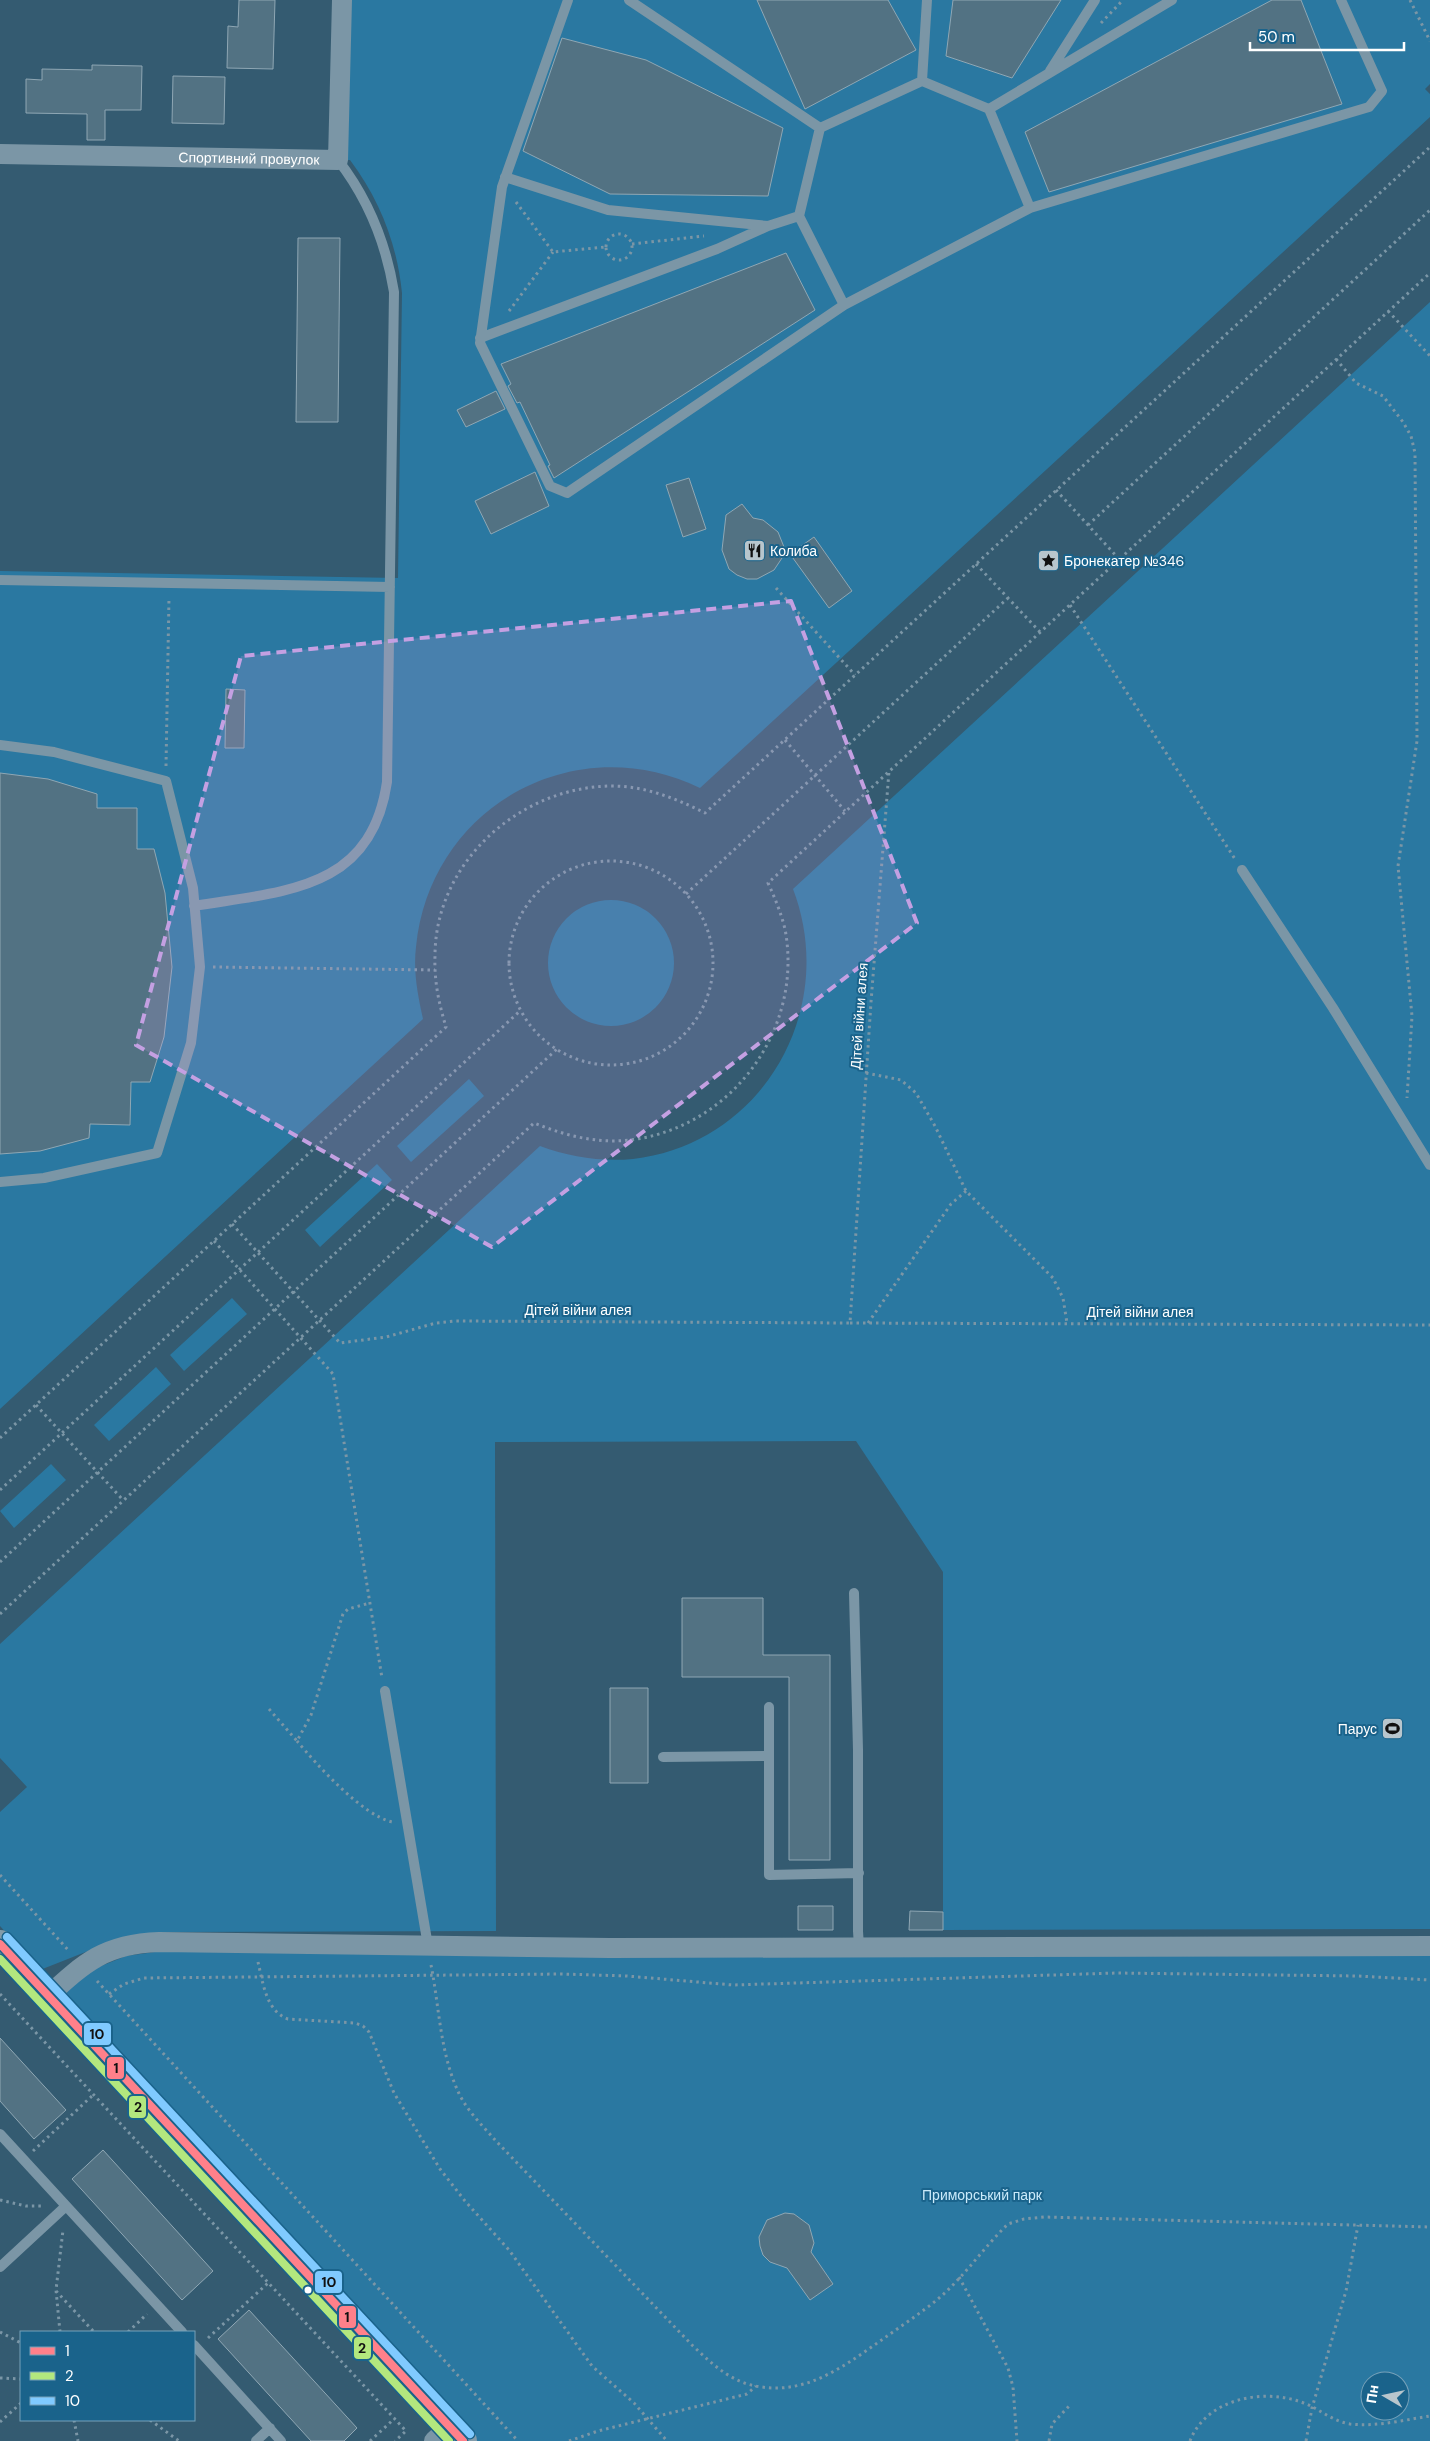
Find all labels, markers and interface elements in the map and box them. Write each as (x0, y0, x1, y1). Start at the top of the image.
scale bar (1250, 20, 1404, 52)
text: 50 m (1258, 27, 1295, 47)
street label: Спортивний провулок (178, 148, 321, 169)
restaurant icon: Колиба (742, 539, 766, 563)
place label: Колиба (770, 542, 817, 560)
place icon: Бронекатер №346 (1036, 549, 1060, 573)
place label: Бронекатер №346 (1064, 552, 1184, 570)
street label: Дітей війни алея (846, 962, 872, 1070)
street label: Дітей війни алея (524, 1301, 632, 1319)
street label: Дітей війни алея (1086, 1303, 1194, 1321)
sports icon: Парус (1381, 1717, 1405, 1741)
place label: Парус (1338, 1720, 1377, 1738)
line badge: 10 (83, 2022, 112, 2046)
text: 10 (90, 2025, 105, 2043)
line badge: 1 (106, 2056, 125, 2080)
text: 1 (113, 2059, 119, 2077)
line badge: 2 (128, 2095, 147, 2119)
text: 2 (134, 2098, 142, 2116)
park label: Приморський парк (922, 2186, 1043, 2204)
line badge: 10 (314, 2270, 343, 2294)
text: 10 (322, 2273, 337, 2291)
unlabelled marker (303, 2285, 313, 2295)
line badge: 1 (338, 2305, 357, 2329)
text: 1 (344, 2308, 350, 2326)
legend (20, 2331, 195, 2421)
line badge: 2 (353, 2336, 372, 2360)
text: 2 (358, 2339, 366, 2357)
text: 1 (65, 2341, 70, 2361)
text: 2 (65, 2366, 74, 2386)
north arrow (1360, 2371, 1410, 2421)
text: Пн (1362, 2383, 1382, 2405)
text: 10 (65, 2391, 80, 2411)

